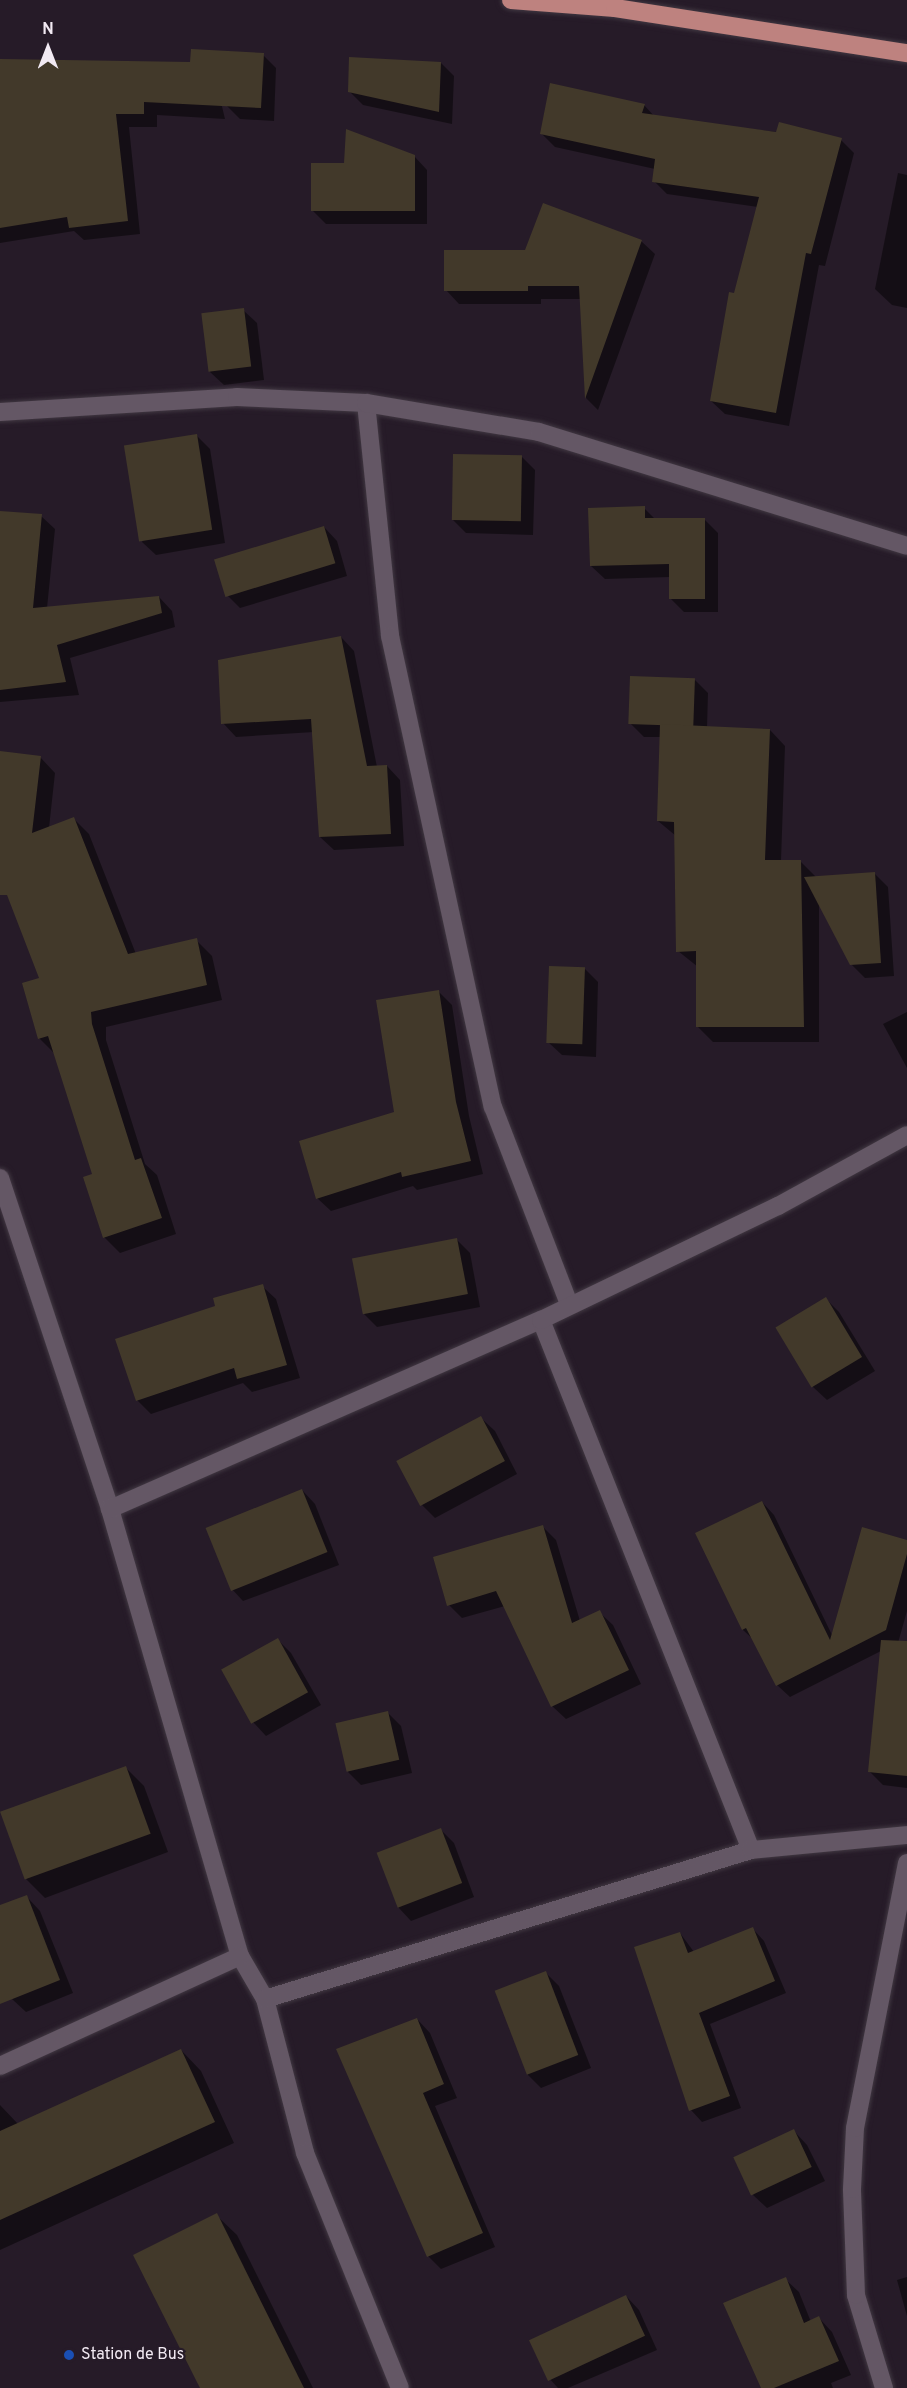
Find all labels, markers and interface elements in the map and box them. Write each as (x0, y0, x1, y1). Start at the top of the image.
north arrow (18, 18, 78, 78)
text: N (42, 20, 54, 40)
place label: Station de Bus (81, 2345, 184, 2365)
marker: Station de Bus (62, 2348, 76, 2362)

